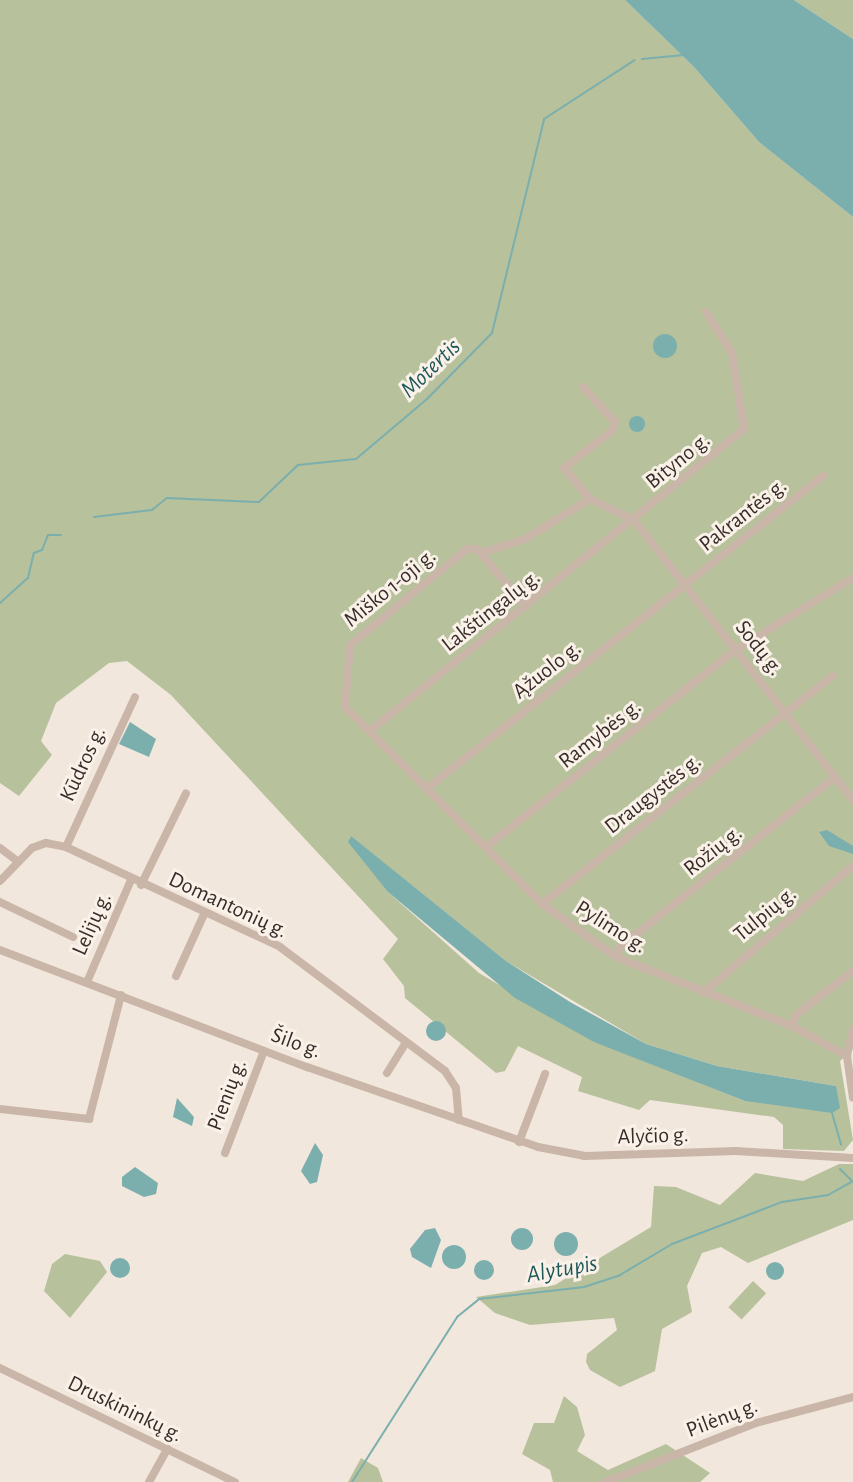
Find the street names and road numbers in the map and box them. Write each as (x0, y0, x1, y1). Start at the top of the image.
street label: Bityno g. (641, 427, 715, 495)
street label: Pakrantės g. (694, 473, 792, 557)
street label: Miško 1-oji g. (339, 543, 441, 633)
street label: Lakštingalų g. (436, 564, 546, 658)
street label: Sodų g. (729, 615, 789, 681)
street label: Ąžuolo g. (508, 635, 586, 705)
street label: Ramybės g. (554, 694, 646, 774)
street label: Kūdros g. (54, 722, 112, 806)
street label: Draugystės g. (600, 748, 706, 840)
street label: Rožių g. (679, 820, 747, 882)
street label: Domantonių g. (164, 866, 292, 944)
street label: Tulpių g. (728, 881, 802, 947)
street label: Lelijų g. (66, 888, 118, 960)
street label: Pylimo g. (570, 895, 652, 959)
street label: Šilo g. (267, 1022, 325, 1064)
street label: Pienių g. (201, 1056, 253, 1134)
street label: Alyčio g. (617, 1122, 689, 1150)
street label: Druskininkų g. (63, 1370, 187, 1448)
street label: Pilėnų g. (683, 1392, 761, 1444)

